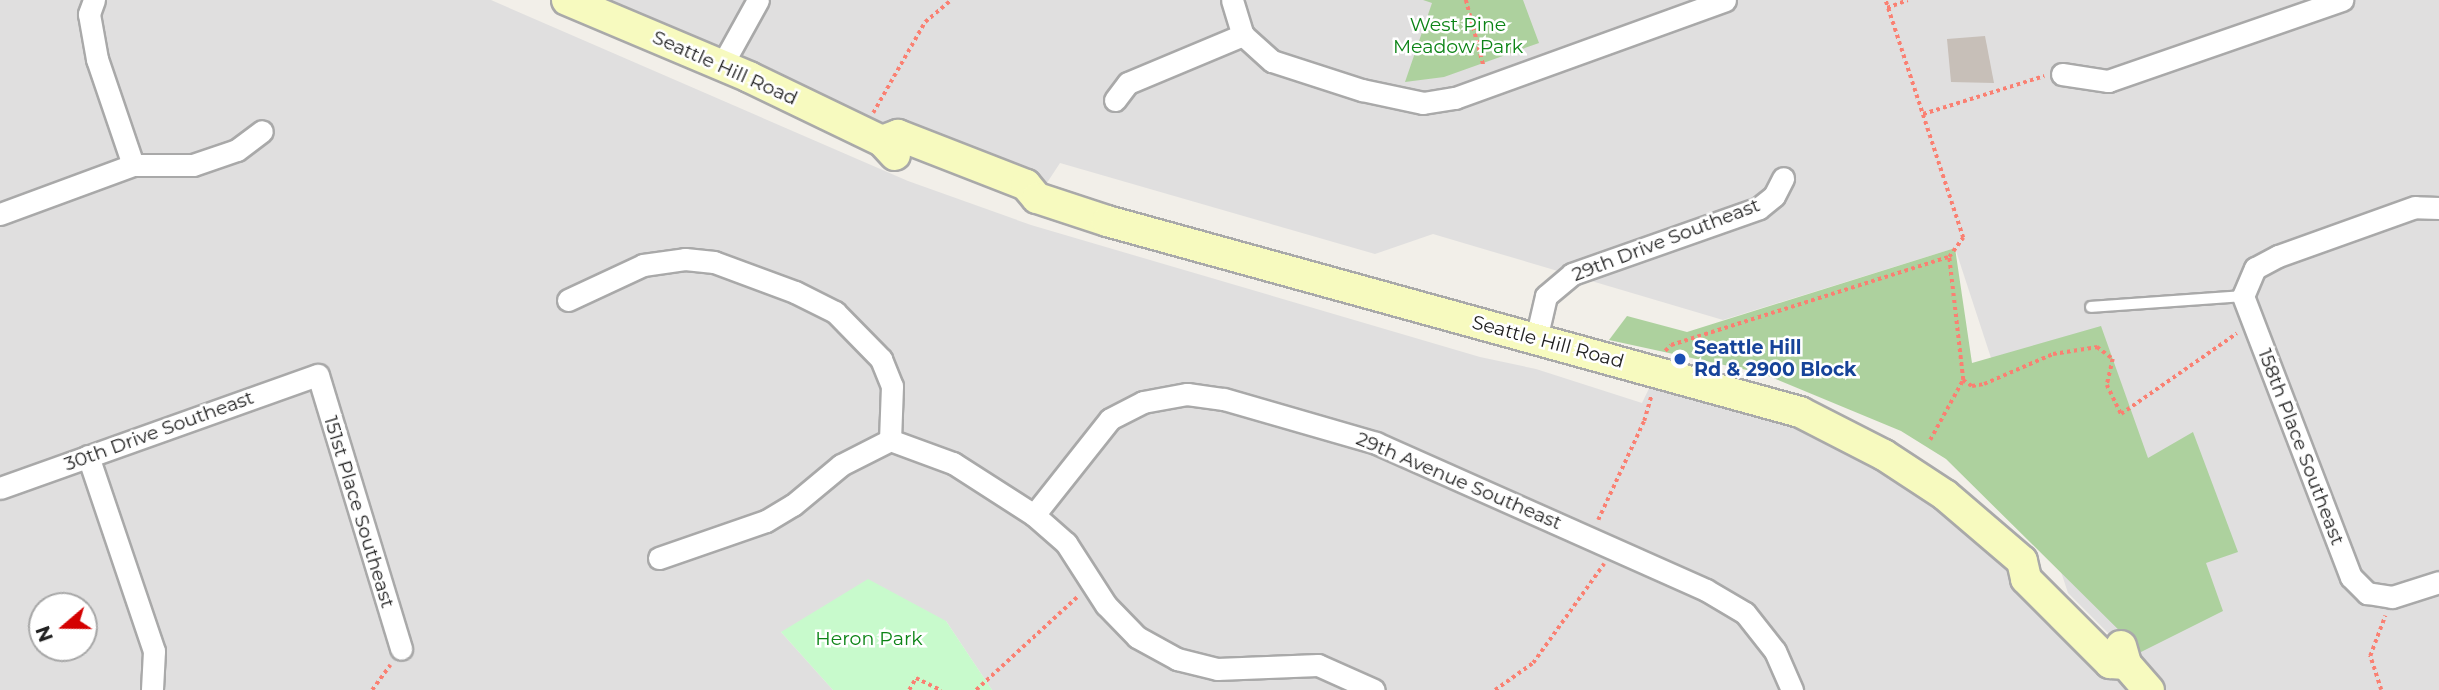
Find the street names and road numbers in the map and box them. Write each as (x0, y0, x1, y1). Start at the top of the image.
street label: Seattle Hill Road (649, 26, 801, 110)
street label: 29th Drive Southeast (1569, 194, 1763, 286)
street label: Seattle Hill Road (1470, 311, 1626, 373)
street label: 158th Place Southeast (2253, 346, 2349, 548)
street label: 30th Drive Southeast (61, 386, 257, 476)
street label: 151st Place Southeast (319, 413, 399, 611)
street label: 29th Avenue Southeast (1353, 427, 1565, 535)

